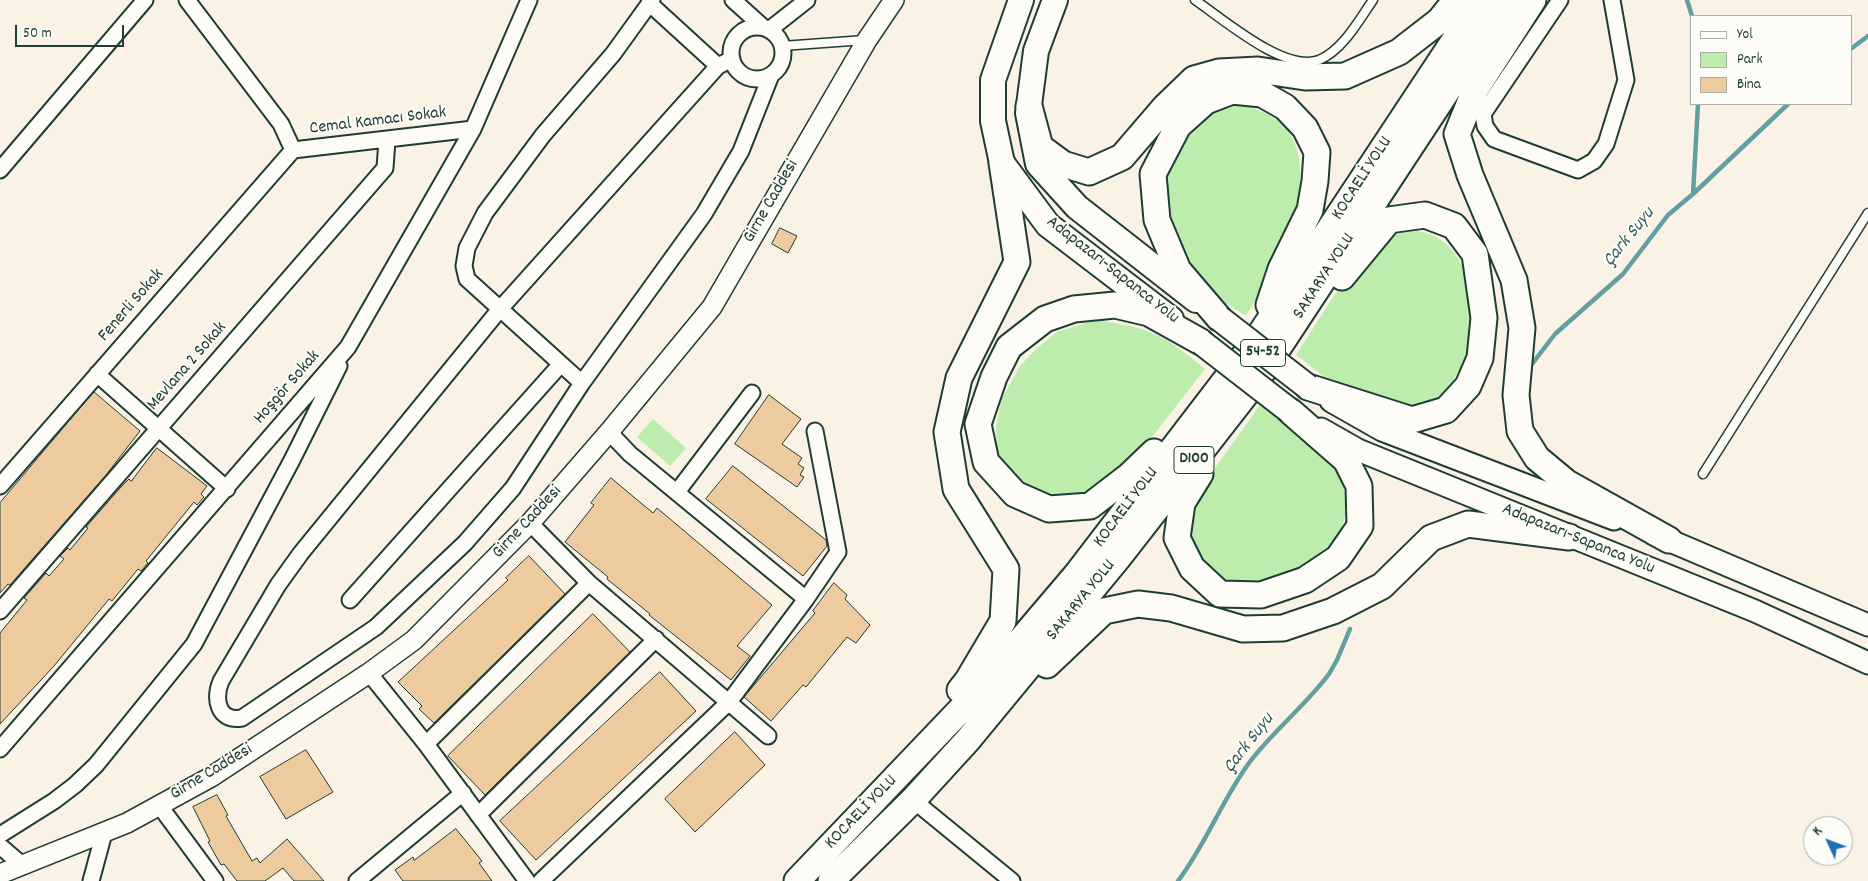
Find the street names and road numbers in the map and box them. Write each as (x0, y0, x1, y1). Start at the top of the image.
street label: Cemal Kamacı Sokak (308, 103, 448, 141)
street label: KOCAELİ YOLU (1328, 133, 1398, 225)
street label: Girne Caddesi (740, 157, 804, 247)
street label: Adapazarı-Sapanca Yolu (1041, 212, 1183, 330)
street label: SAKARYA YOLU (1289, 230, 1361, 324)
street label: Fenerli Sokak (94, 265, 170, 347)
street label: Mevlana 2 Sokak (144, 318, 232, 416)
road number: 54-52 (1240, 339, 1286, 366)
street label: Hoşgör Sokak (250, 347, 326, 429)
road number: D100 (1174, 446, 1214, 474)
street label: KOCAELİ YOLU (1090, 464, 1164, 552)
street label: Girne Caddesi (489, 482, 567, 564)
street label: Adapazarı-Sapanca Yolu (1499, 500, 1657, 580)
street label: SAKARYA YOLU (1043, 556, 1121, 646)
street label: Girne Caddesi (167, 740, 257, 806)
street label: KOCAELİ YOLU (821, 771, 903, 855)

